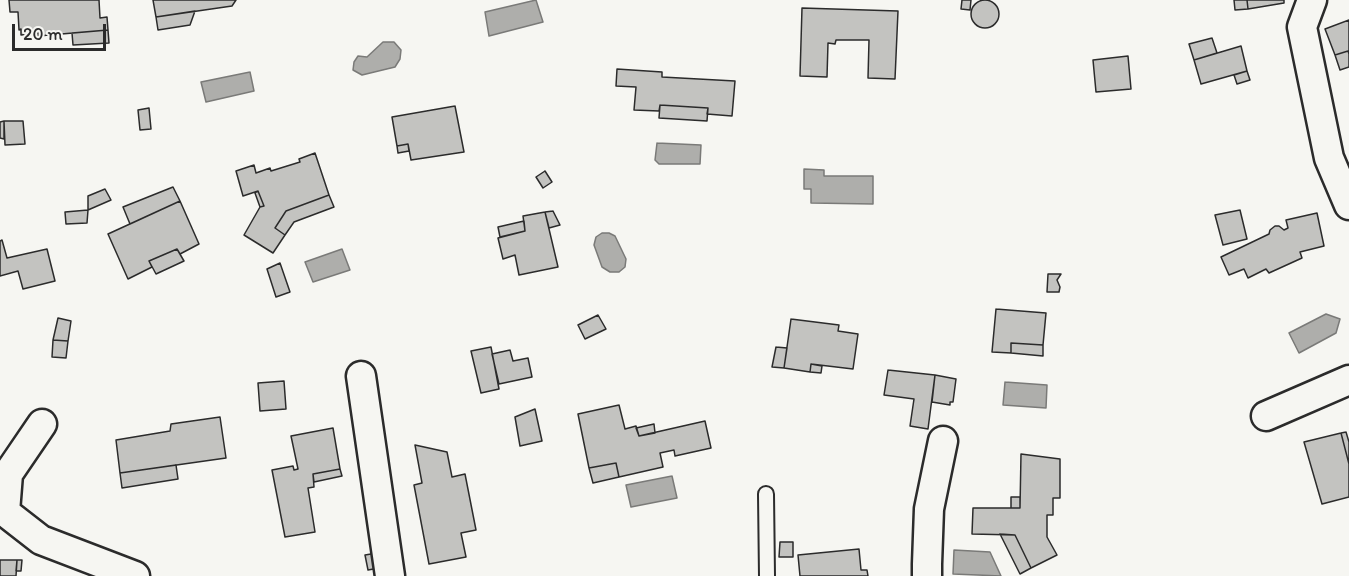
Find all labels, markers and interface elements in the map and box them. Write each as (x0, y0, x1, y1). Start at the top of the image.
scale bar (15, 12, 110, 50)
text: 20 m (23, 23, 63, 45)

